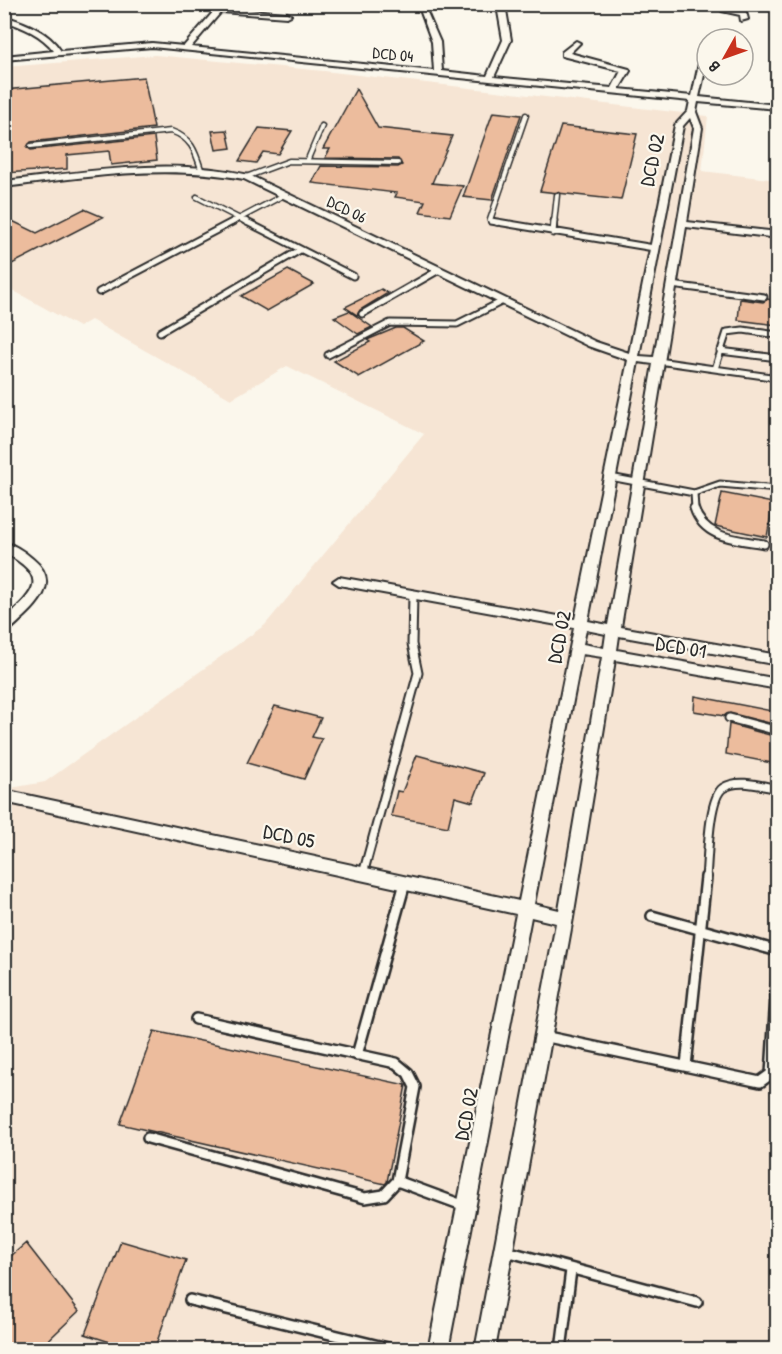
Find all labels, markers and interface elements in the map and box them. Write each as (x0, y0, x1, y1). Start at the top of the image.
north arrow (695, 27, 755, 87)
street label: DCD 04 (372, 41, 414, 67)
text: B (702, 56, 725, 77)
street label: DCD 02 (633, 131, 670, 189)
street label: DCD 06 (324, 190, 370, 228)
street label: DCD 02 (540, 608, 577, 665)
street label: DCD 01 (654, 629, 708, 664)
street label: DCD 05 (261, 817, 318, 854)
street label: DCD 02 (447, 1085, 484, 1142)

